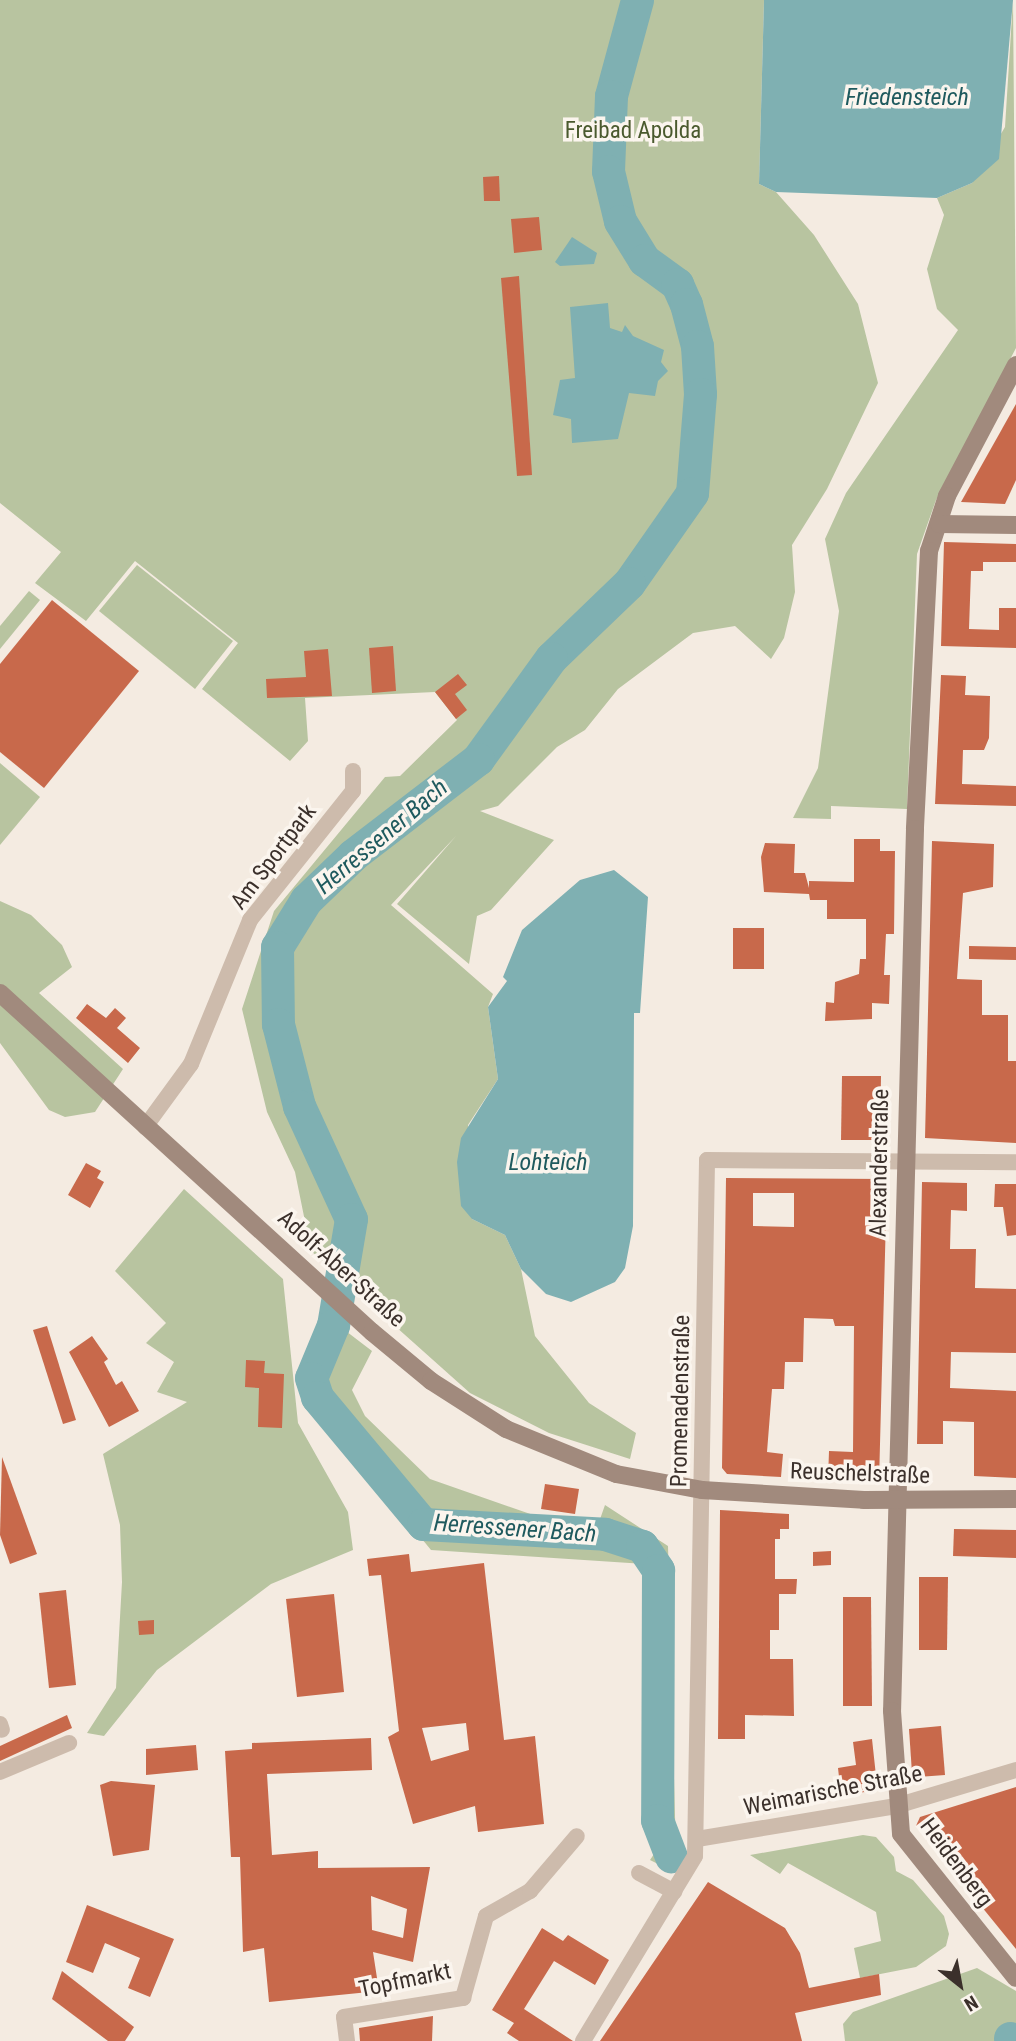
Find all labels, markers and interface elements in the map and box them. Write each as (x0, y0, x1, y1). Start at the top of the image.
water label: Friedensteich (845, 84, 969, 112)
park label: Freibad Apolda (565, 117, 701, 145)
water label: Herressener Bach (310, 774, 454, 900)
street label: Am Sportpark (225, 799, 323, 915)
street label: Alexanderstraße (865, 1089, 895, 1237)
water label: Lohteich (508, 1149, 588, 1177)
street label: Adolf-Aber-Straße (272, 1205, 410, 1333)
street label: Promenadenstraße (666, 1315, 696, 1487)
street label: Reuschelstraße (790, 1458, 930, 1490)
water label: Herressener Bach (433, 1509, 597, 1549)
street label: Weimarische Straße (741, 1760, 925, 1822)
street label: Heidenberg (914, 1813, 998, 1913)
north arrow (925, 1950, 995, 2020)
street label: Topfmarkt (356, 1958, 454, 2004)
text: N (960, 1991, 982, 2016)

